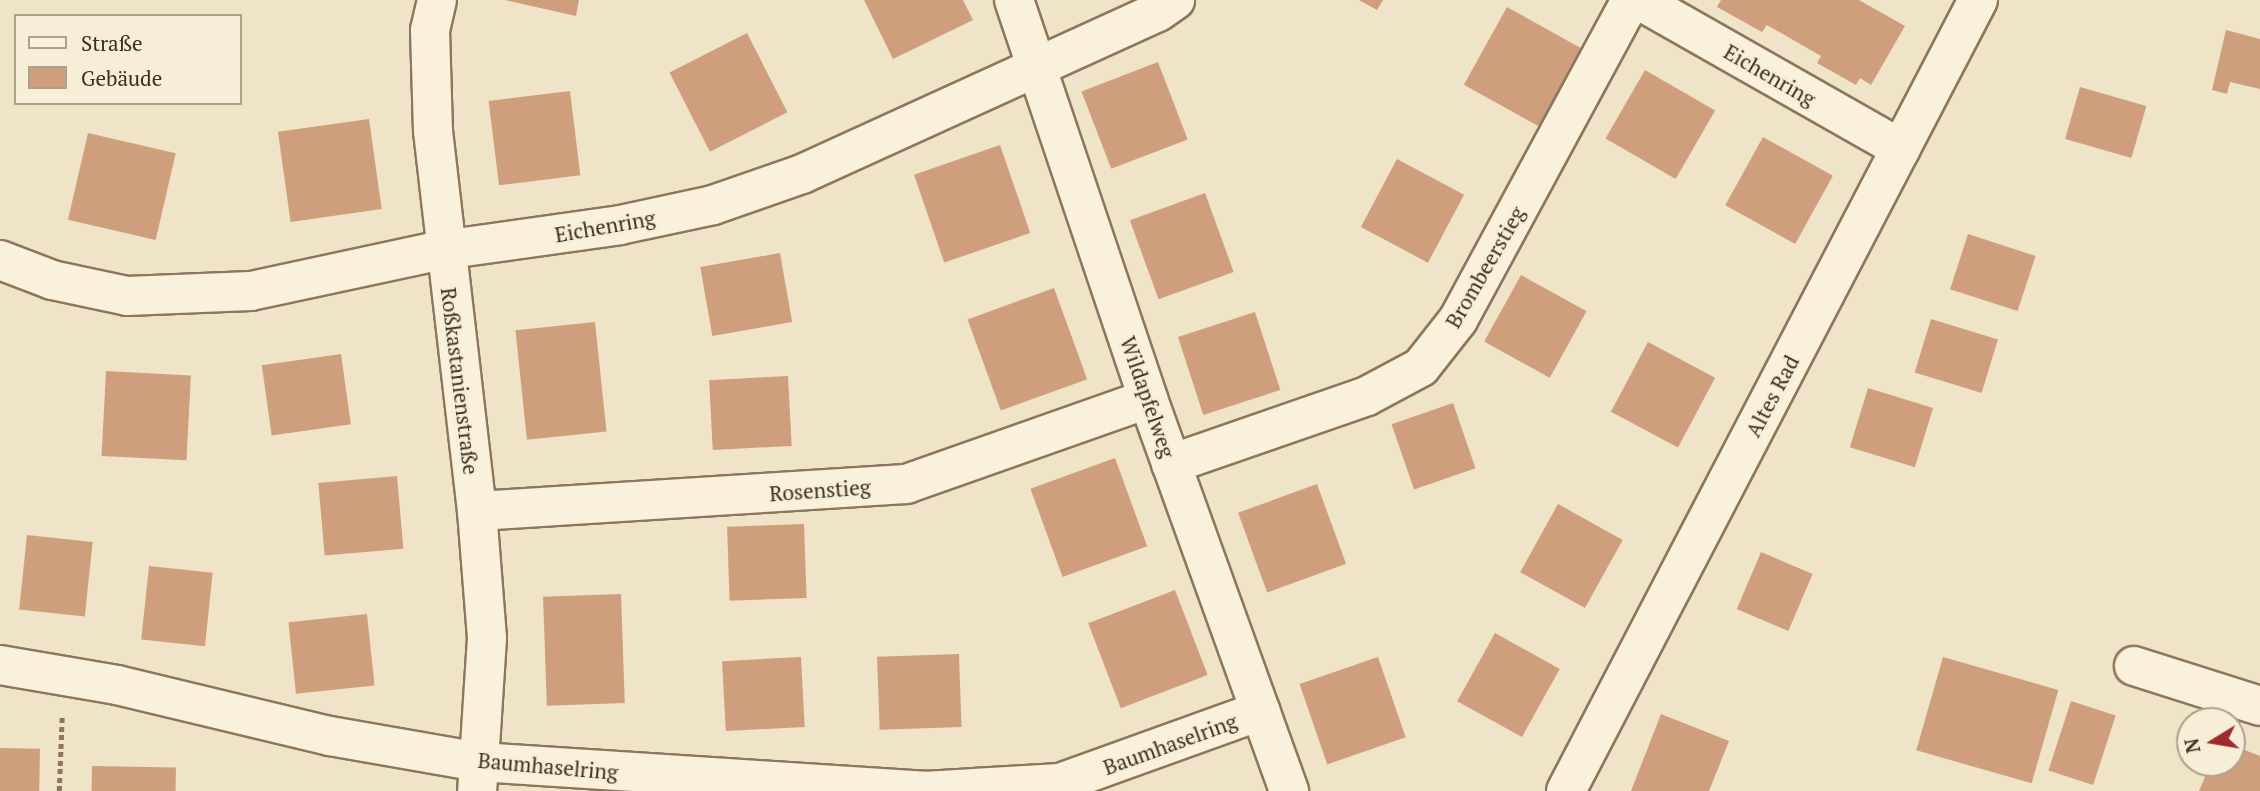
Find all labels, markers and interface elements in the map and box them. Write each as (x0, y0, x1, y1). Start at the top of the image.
legend (14, 14, 242, 105)
text: Straße (81, 29, 143, 57)
street label: Eichenring (1720, 39, 1820, 111)
text: Gebäude (81, 64, 162, 92)
street label: Brombeerstieg (1440, 202, 1530, 332)
street label: Eichenring (553, 205, 657, 247)
street label: Roßkastanienstraße (436, 286, 484, 476)
street label: Wildapfelweg (1115, 333, 1181, 461)
street label: Altes Rad (1740, 351, 1804, 441)
street label: Rosenstieg (768, 474, 872, 506)
north arrow (2176, 707, 2246, 777)
street label: Baumhaselring (1100, 708, 1240, 780)
text: N (2178, 736, 2206, 755)
street label: Baumhaselring (477, 747, 619, 785)

